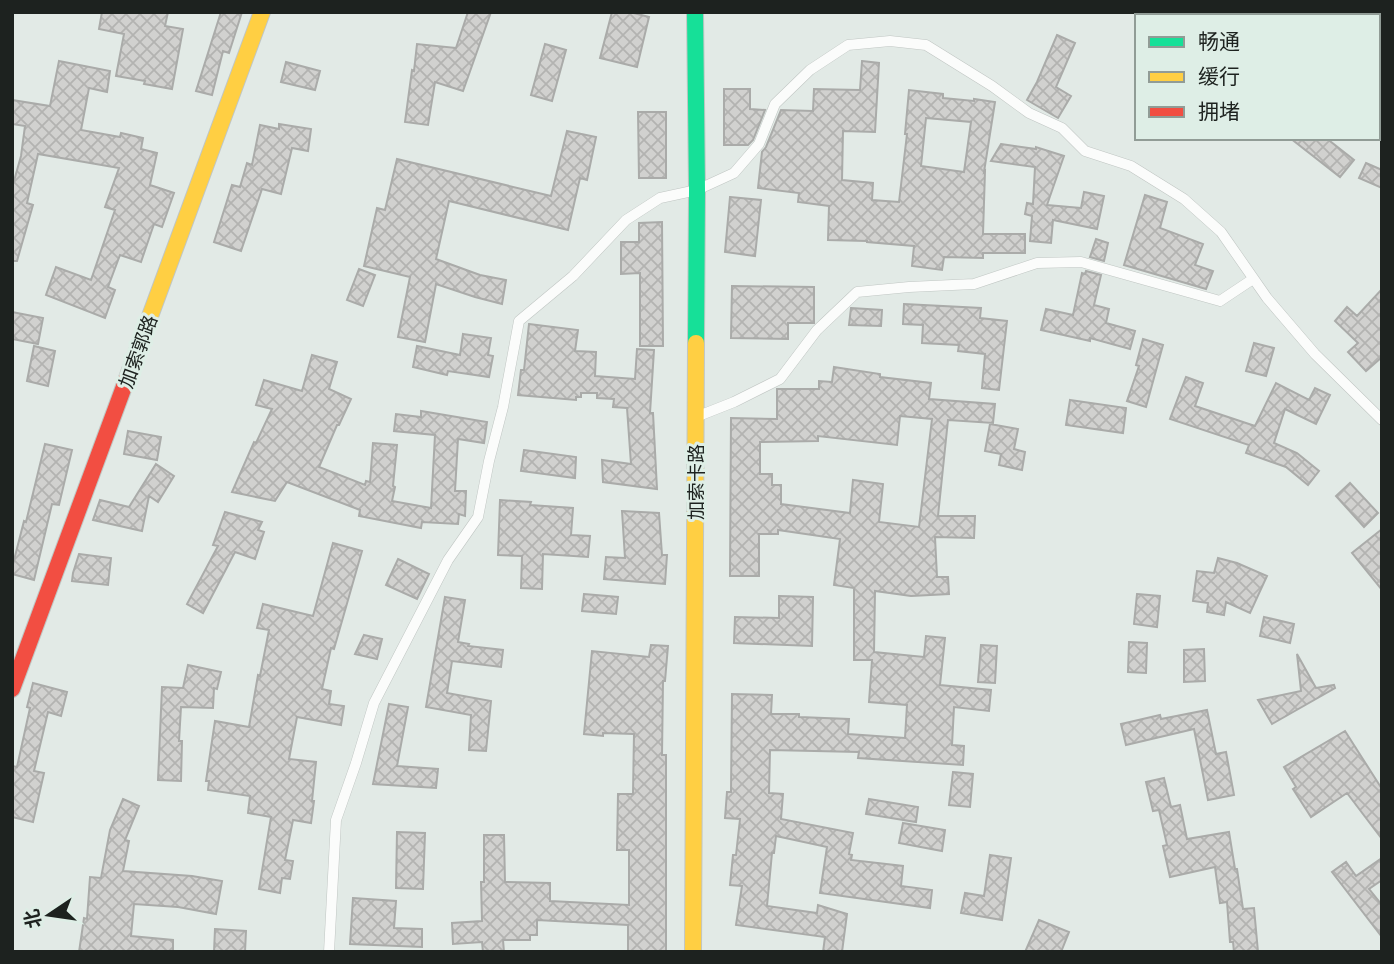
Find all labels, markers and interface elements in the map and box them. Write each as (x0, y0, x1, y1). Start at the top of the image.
legend (1135, 14, 1380, 140)
text: 畅通 (1198, 24, 1240, 55)
text: 缓行 (1198, 59, 1240, 90)
text: 拥堵 (1198, 94, 1240, 125)
street label: 加索郭路 (111, 310, 163, 392)
street label: 加索卡路 (681, 444, 709, 520)
north arrow (14, 880, 84, 950)
text: 北 (16, 907, 47, 931)

